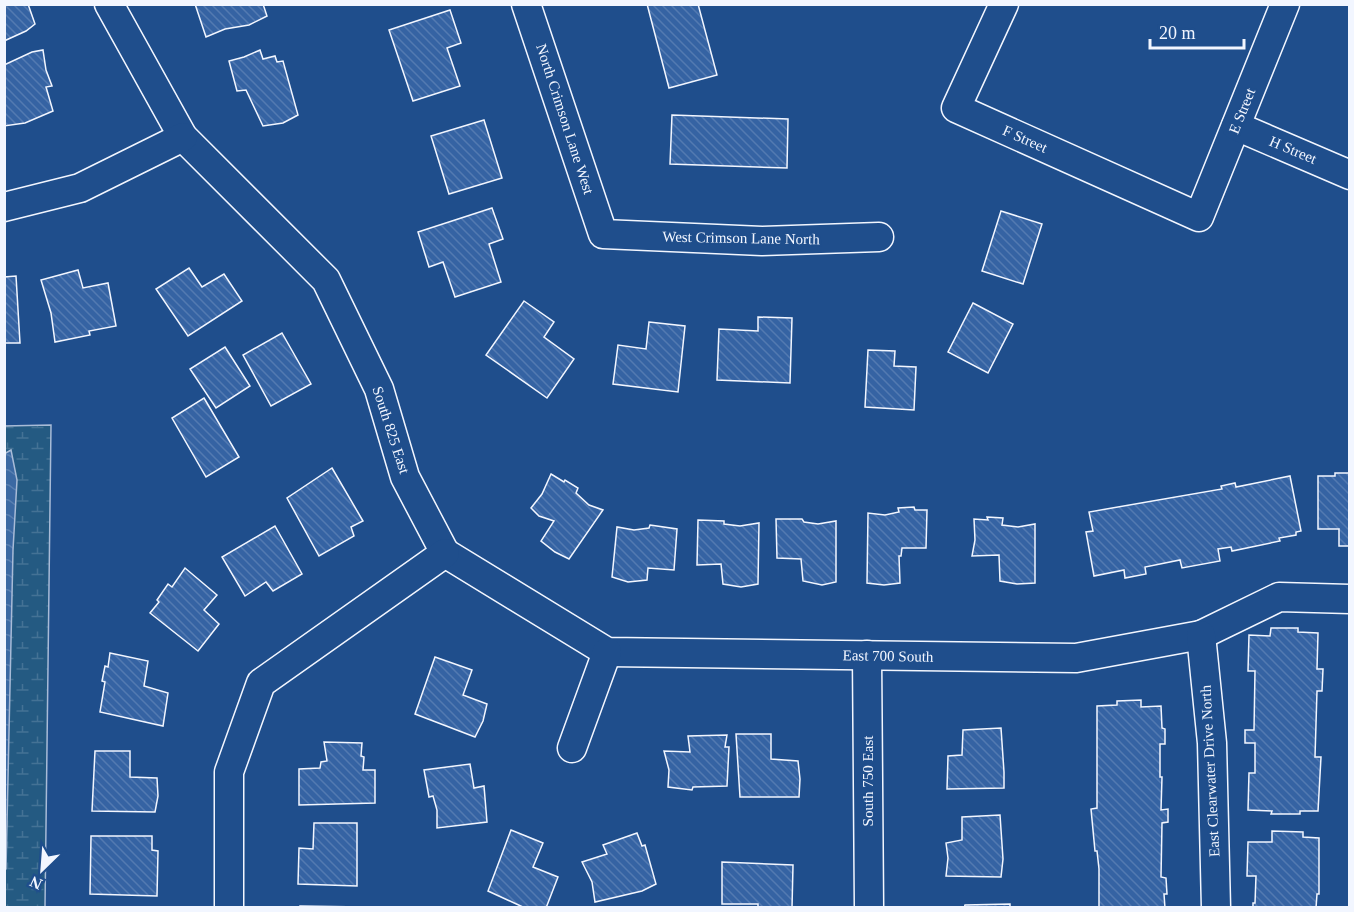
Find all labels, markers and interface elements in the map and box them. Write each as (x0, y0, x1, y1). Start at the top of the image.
scale bar (1150, 12, 1244, 50)
text: 20 m (1159, 23, 1196, 43)
street label: North Crimson Lane West (533, 42, 597, 197)
street label: E Street (1226, 85, 1259, 136)
street label: F Street (1000, 122, 1051, 156)
street label: H Street (1267, 133, 1320, 167)
street label: West Crimson Lane North (662, 229, 820, 247)
street label: South 825 East (369, 384, 413, 476)
street label: East 700 South (842, 647, 934, 665)
street label: East Clearwater Drive North (1197, 684, 1222, 857)
street label: South 750 East (860, 735, 876, 826)
north arrow (12, 840, 72, 900)
text: N (27, 873, 45, 893)

